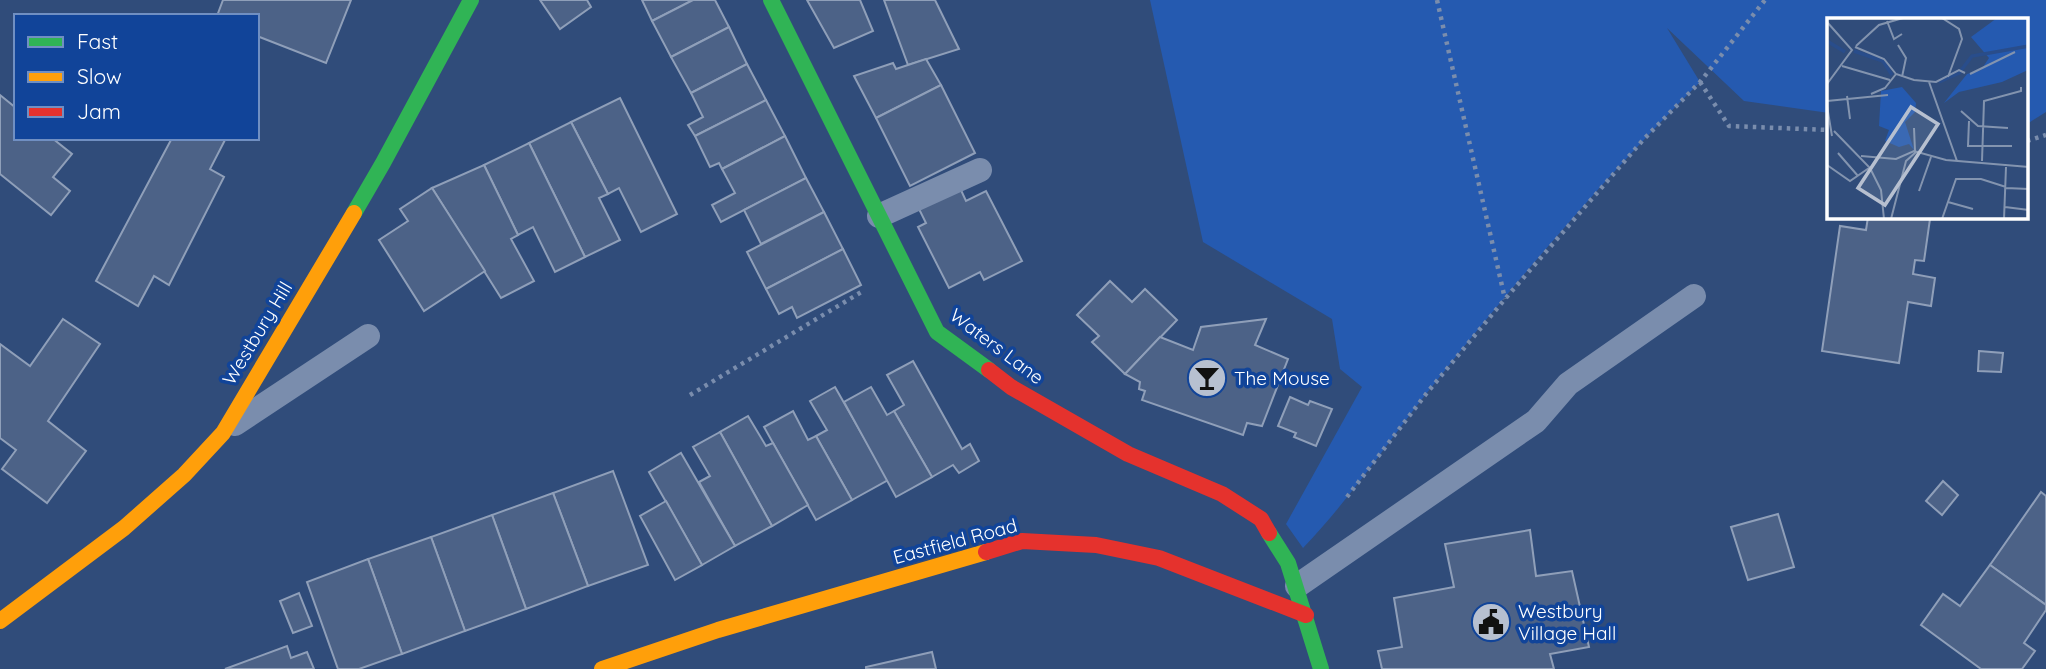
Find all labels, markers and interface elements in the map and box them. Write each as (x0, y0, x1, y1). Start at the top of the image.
legend (14, 14, 259, 140)
inset map (1827, 18, 2028, 219)
text: Fast (77, 28, 118, 54)
text: Slow (77, 63, 122, 89)
text: Jam (77, 98, 121, 124)
street label: Westbury Hill (217, 277, 297, 389)
street label: Waters Lane (945, 303, 1049, 389)
bar icon: The Mouse (1186, 357, 1228, 399)
place label: The Mouse (1234, 366, 1330, 390)
street label: Eastfield Road (890, 513, 1020, 569)
place label: Westbury Village Hall (1518, 599, 1616, 645)
public building icon: Westbury Village Hall (1470, 601, 1512, 643)

